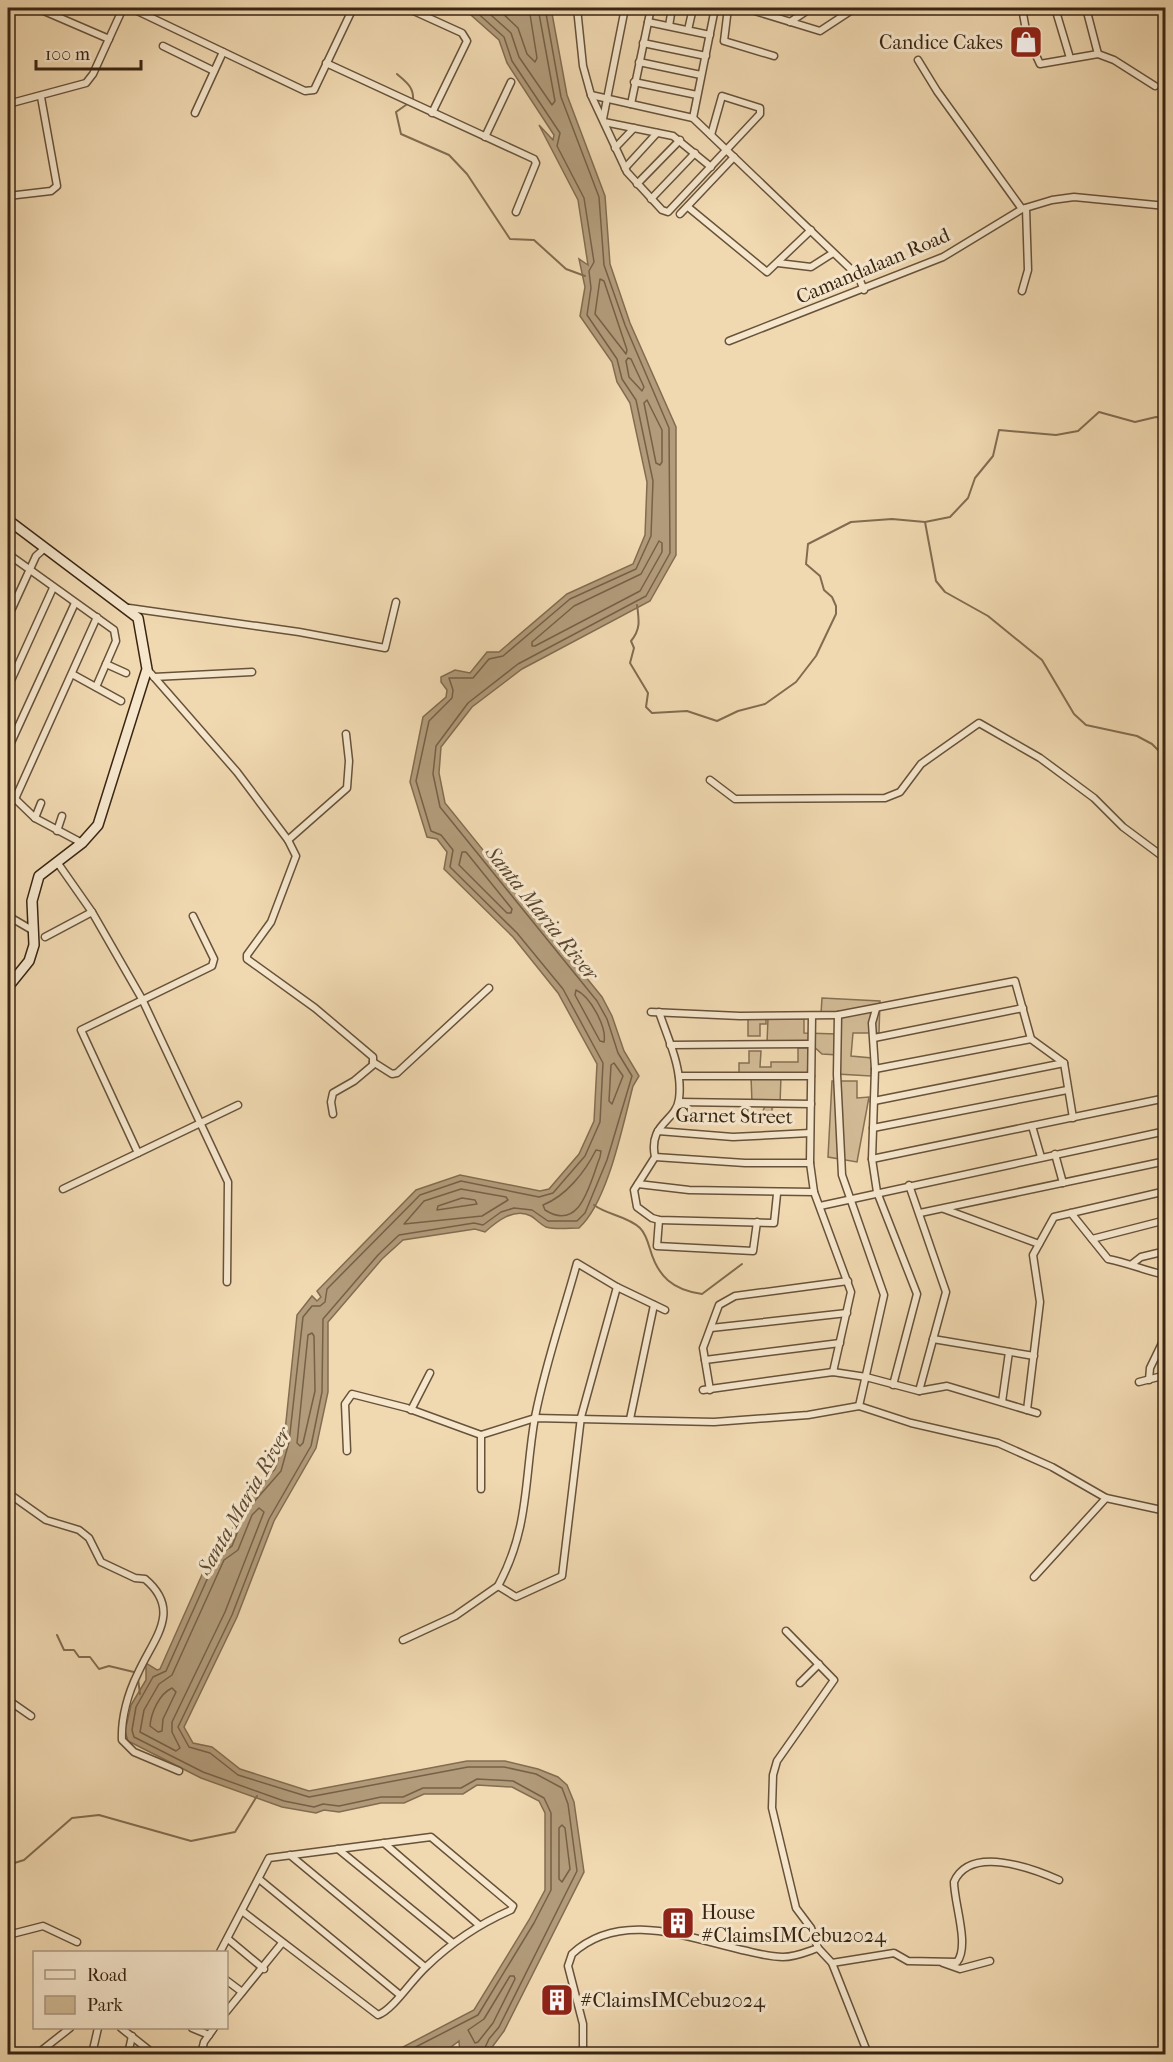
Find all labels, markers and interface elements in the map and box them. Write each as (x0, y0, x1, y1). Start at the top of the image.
shop icon: Candice Cakes (1008, 24, 1044, 60)
place label: Candice Cakes (879, 31, 1003, 54)
scale bar (36, 33, 141, 71)
text: 100 m (45, 44, 90, 65)
street label: Camandalaan Road (793, 223, 954, 309)
water label: Santa Maria River (480, 840, 605, 986)
street label: Garnet Street (675, 1103, 793, 1129)
water label: Santa Maria River (192, 1422, 297, 1580)
place label: House #ClaimsIMCebu2024 (701, 1901, 887, 1947)
building icon: House #ClaimsIMCebu2024 (660, 1905, 696, 1941)
legend (33, 1951, 228, 2029)
text: Road (87, 1965, 127, 1986)
building icon: #ClaimsIMCebu2024 (539, 1982, 575, 2018)
place label: #ClaimsIMCebu2024 (580, 1989, 766, 2012)
text: Park (87, 1995, 124, 2016)

